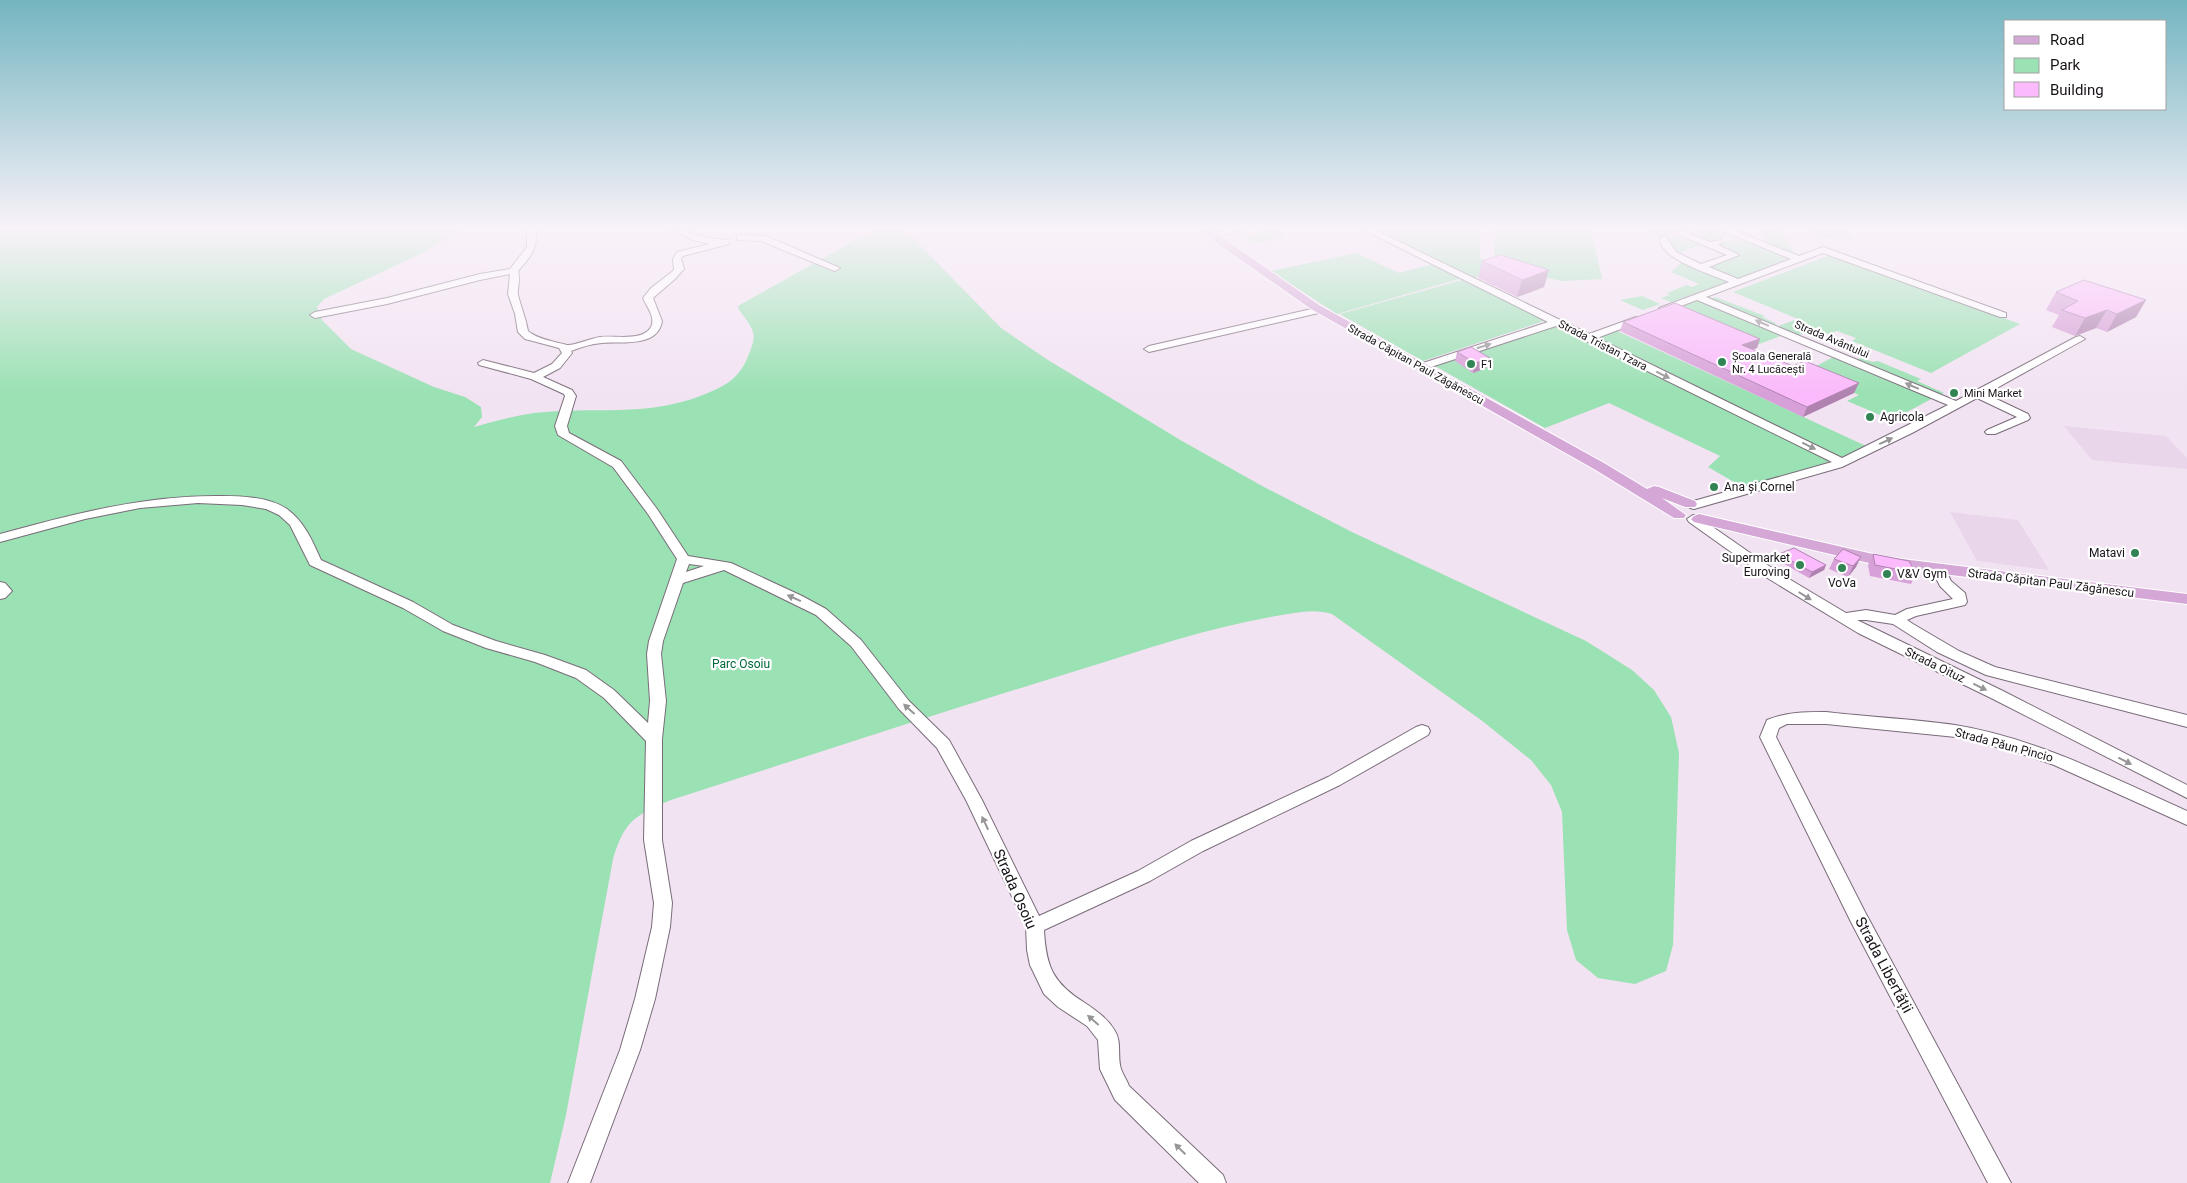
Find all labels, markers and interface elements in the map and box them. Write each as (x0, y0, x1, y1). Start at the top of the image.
legend (2004, 20, 2167, 110)
text: Road (2050, 31, 2084, 49)
text: Park (2050, 56, 2081, 74)
text: Building (2050, 81, 2104, 99)
street label: Strada Tristan Tzara (1556, 317, 1649, 373)
street label: Strada Avântului (1793, 318, 1871, 361)
one-way arrow (1755, 319, 1769, 327)
street label: Strada Căpitan Paul Zăgănescu (1346, 322, 1486, 407)
one-way arrow (1476, 342, 1491, 349)
place label: Școala Generală Nr. 4 Lucăcești (1732, 350, 1811, 376)
marker: Școala Generală Nr. 4 Lucăcești (1716, 356, 1728, 368)
marker: F1 (1465, 358, 1477, 370)
place label: F1 (1481, 358, 1493, 371)
one-way arrow (1656, 371, 1671, 379)
one-way arrow (1905, 382, 1919, 390)
marker: Mini Market (1948, 387, 1960, 399)
place label: Mini Market (1964, 387, 2022, 400)
place label: Agricola (1880, 410, 1924, 424)
marker: Agricola (1864, 411, 1876, 423)
one-way arrow (1879, 437, 1893, 445)
one-way arrow (1802, 442, 1817, 450)
place label: Ana și Cornel (1724, 480, 1795, 495)
marker: Ana și Cornel (1708, 481, 1720, 493)
place label: Matavi (2089, 546, 2125, 560)
marker: Matavi (2129, 547, 2141, 559)
place label: Supermarket Euroving (1722, 551, 1790, 579)
marker: Supermarket Euroving (1794, 559, 1806, 571)
marker: VoVa (1836, 562, 1848, 574)
street label: Strada Căpitan Paul Zăgănescu (1967, 566, 2135, 600)
place label: V&V Gym (1897, 567, 1947, 581)
marker: V&V Gym (1881, 568, 1893, 580)
place label: VoVa (1828, 576, 1856, 590)
one-way arrow (1799, 591, 1812, 601)
one-way arrow (787, 594, 801, 602)
street label: Strada Oituz (1903, 644, 1967, 686)
park label: Parc Osoiu (712, 657, 770, 671)
one-way arrow (1973, 683, 1988, 691)
one-way arrow (904, 703, 916, 715)
street label: Strada Păun Pincio (1953, 725, 2055, 765)
one-way arrow (2118, 757, 2132, 765)
one-way arrow (980, 816, 988, 830)
street label: Strada Osoiu (989, 846, 1041, 932)
street label: Strada Libertății (1851, 914, 1917, 1016)
one-way arrow (1086, 1015, 1099, 1026)
one-way arrow (1175, 1143, 1187, 1155)

